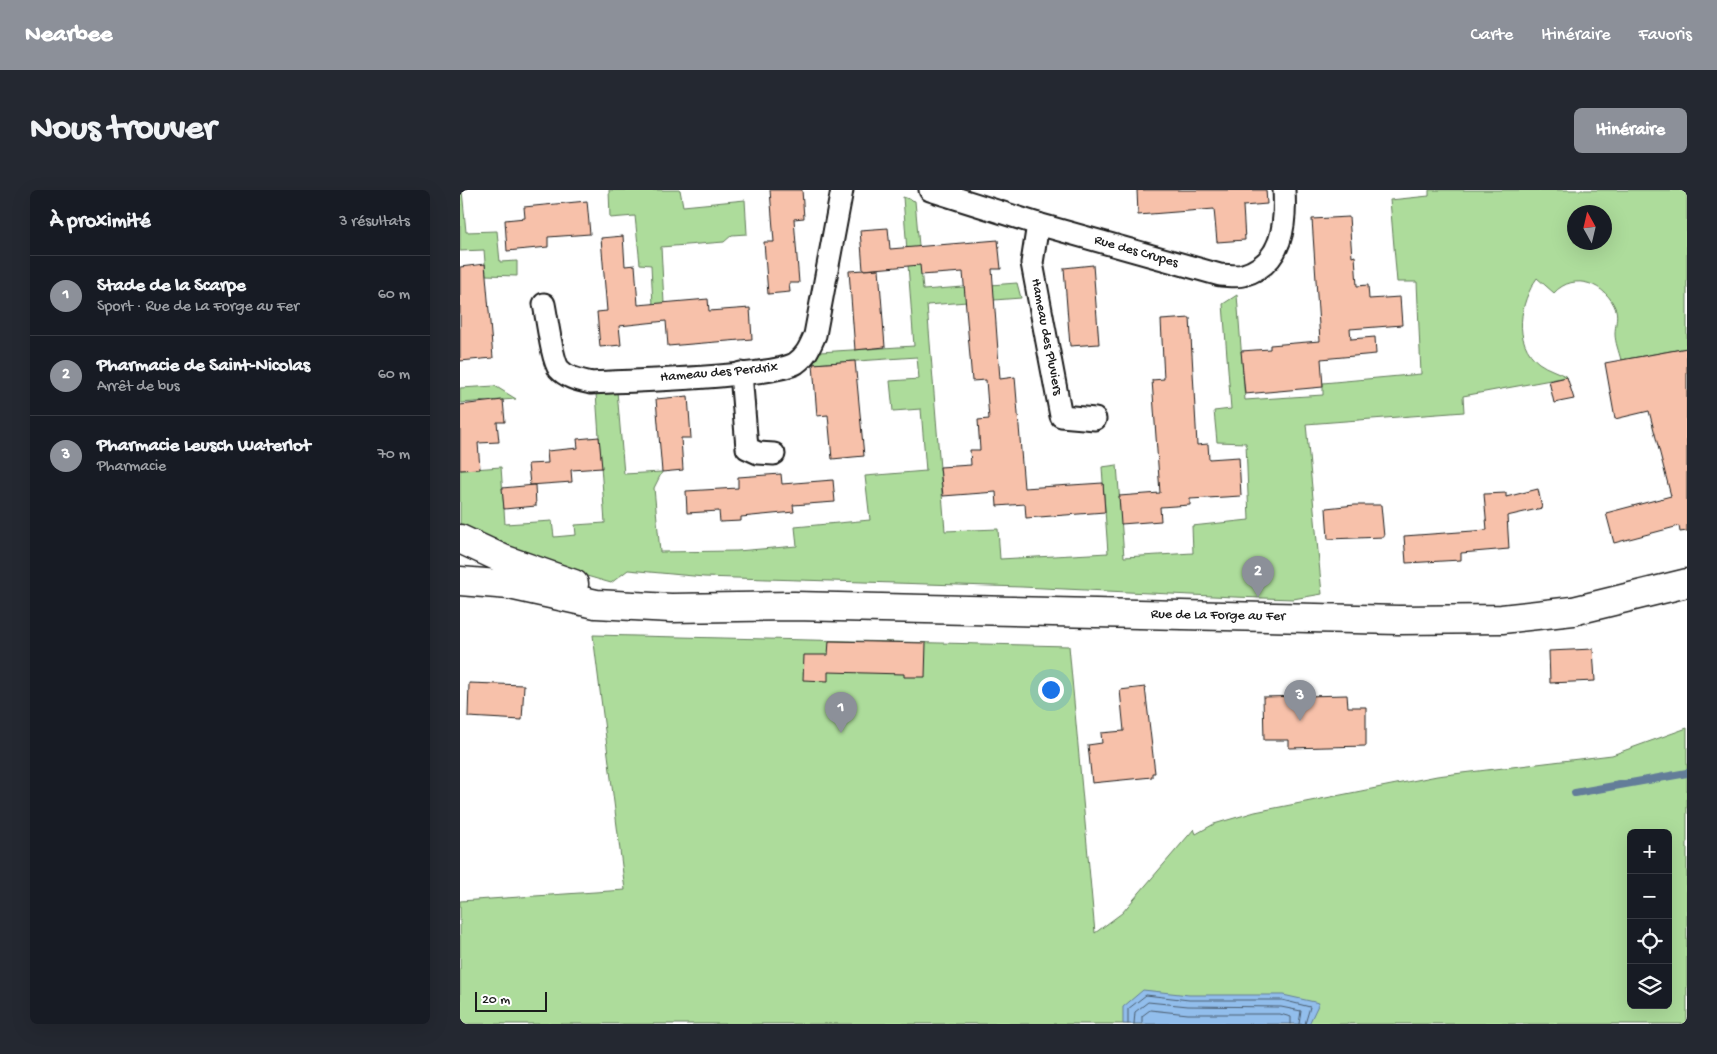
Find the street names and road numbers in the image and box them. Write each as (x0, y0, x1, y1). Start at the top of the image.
street label: Rue des Crupes (1092, 232, 1181, 272)
street label: Hameau des Pluviers (1026, 277, 1066, 398)
street label: Hameau des Perdrix (660, 359, 779, 387)
street label: Rue de La Forge au Fer (1151, 606, 1286, 626)

